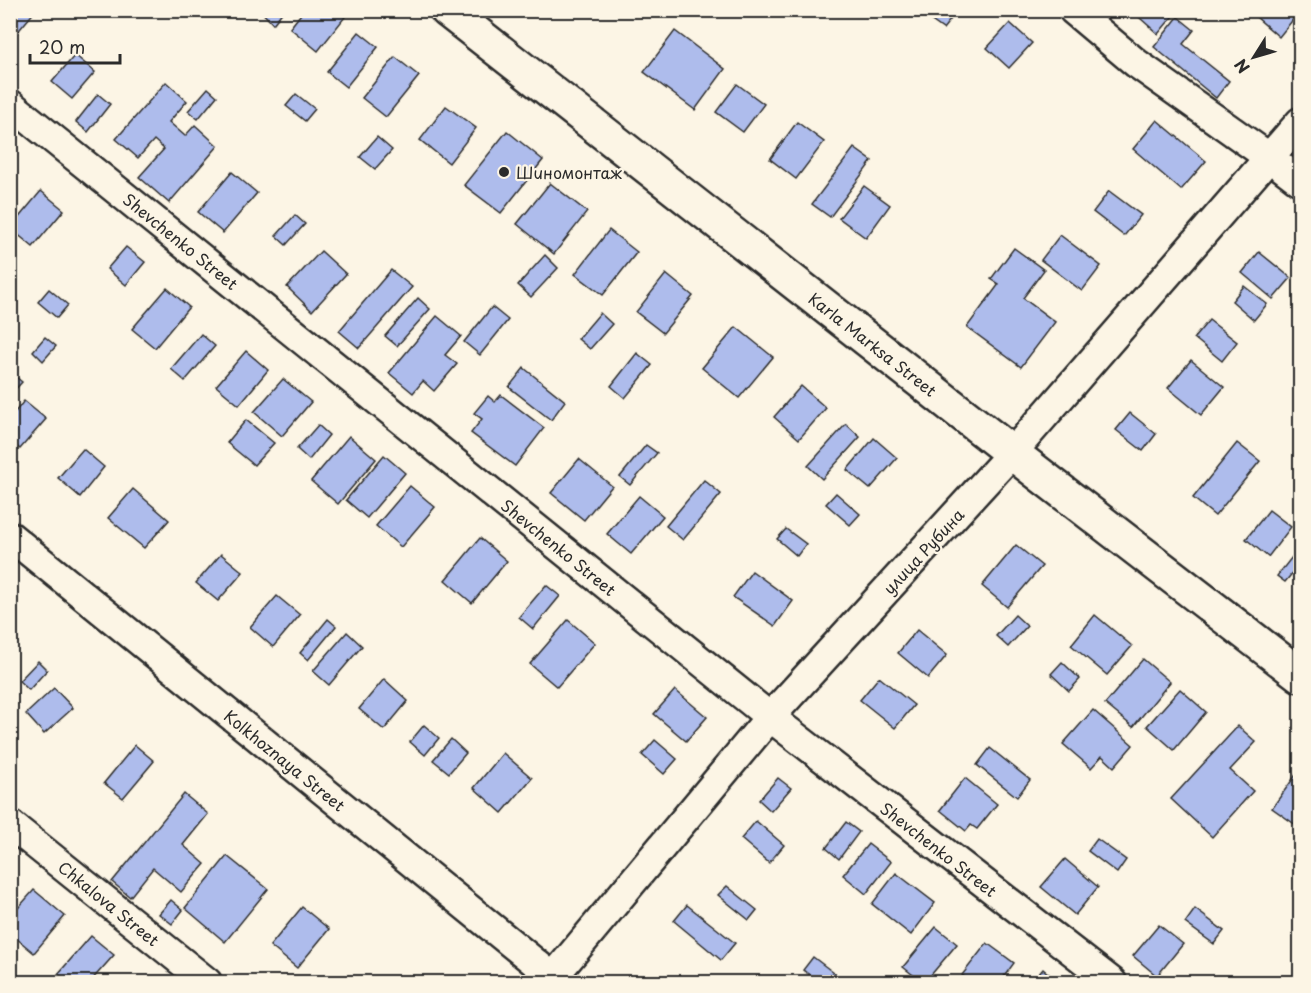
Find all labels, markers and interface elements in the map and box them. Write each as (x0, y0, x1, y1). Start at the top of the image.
scale bar (30, 27, 120, 65)
north arrow (1224, 27, 1284, 87)
text: 20 m (39, 33, 85, 60)
text: N (1228, 54, 1255, 79)
place label: Шиномонтаж (516, 160, 622, 184)
marker: Шиномонтаж (497, 165, 511, 179)
street label: Shevchenko Street (118, 187, 244, 295)
street label: Karla Marksa Street (804, 286, 943, 402)
street label: Shevchenko Street (496, 493, 622, 601)
street label: улица Рубина (877, 503, 969, 599)
street label: Kolkhoznaya Street (219, 704, 351, 817)
street label: Shevchenko Street (876, 796, 1003, 902)
street label: Chkalova Street (53, 855, 165, 952)

